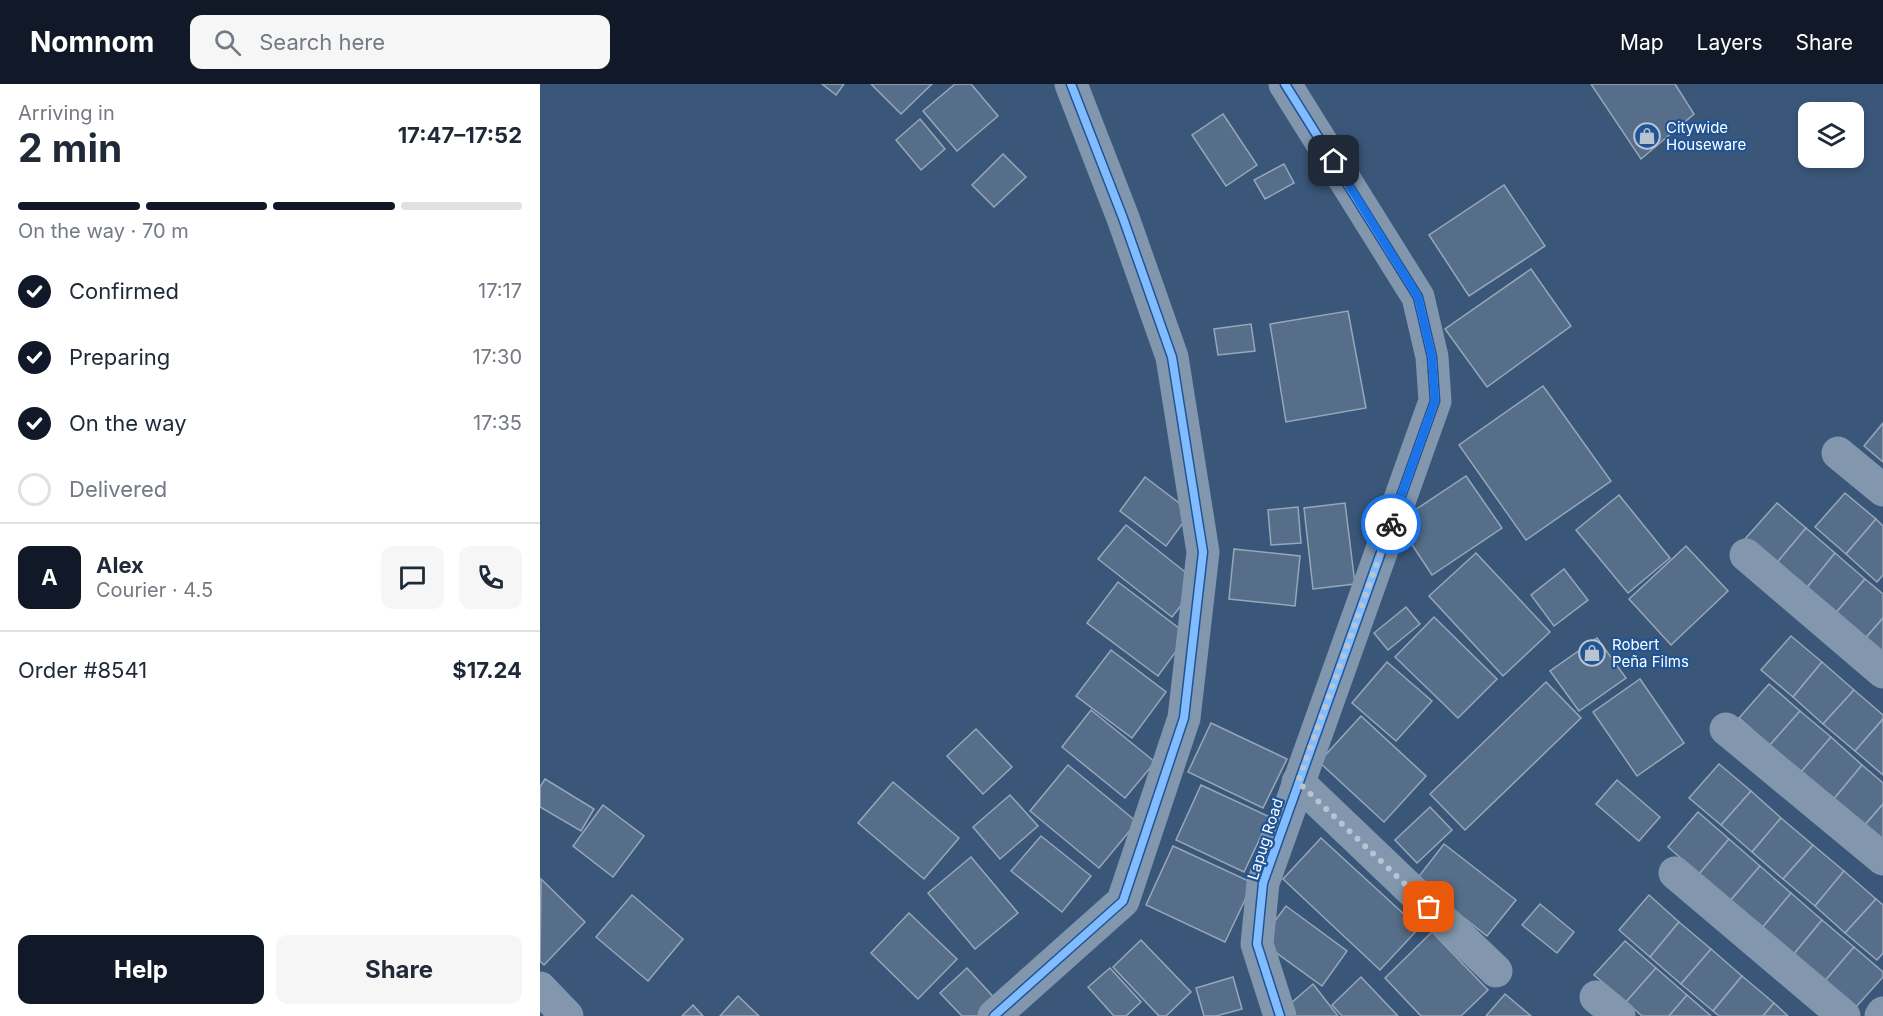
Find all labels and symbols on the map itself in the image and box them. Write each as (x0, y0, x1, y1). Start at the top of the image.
place label: Citywide Houseware (1666, 118, 1746, 154)
shop icon: Citywide Houseware (1632, 121, 1662, 151)
pin (1308, 135, 1359, 186)
courier (1361, 494, 1421, 554)
place label: Robert Peña Films (1612, 635, 1689, 671)
shop icon: Robert Peña Films (1577, 638, 1607, 668)
street label: Lapug Road (1243, 796, 1287, 882)
pin (1403, 881, 1454, 932)

